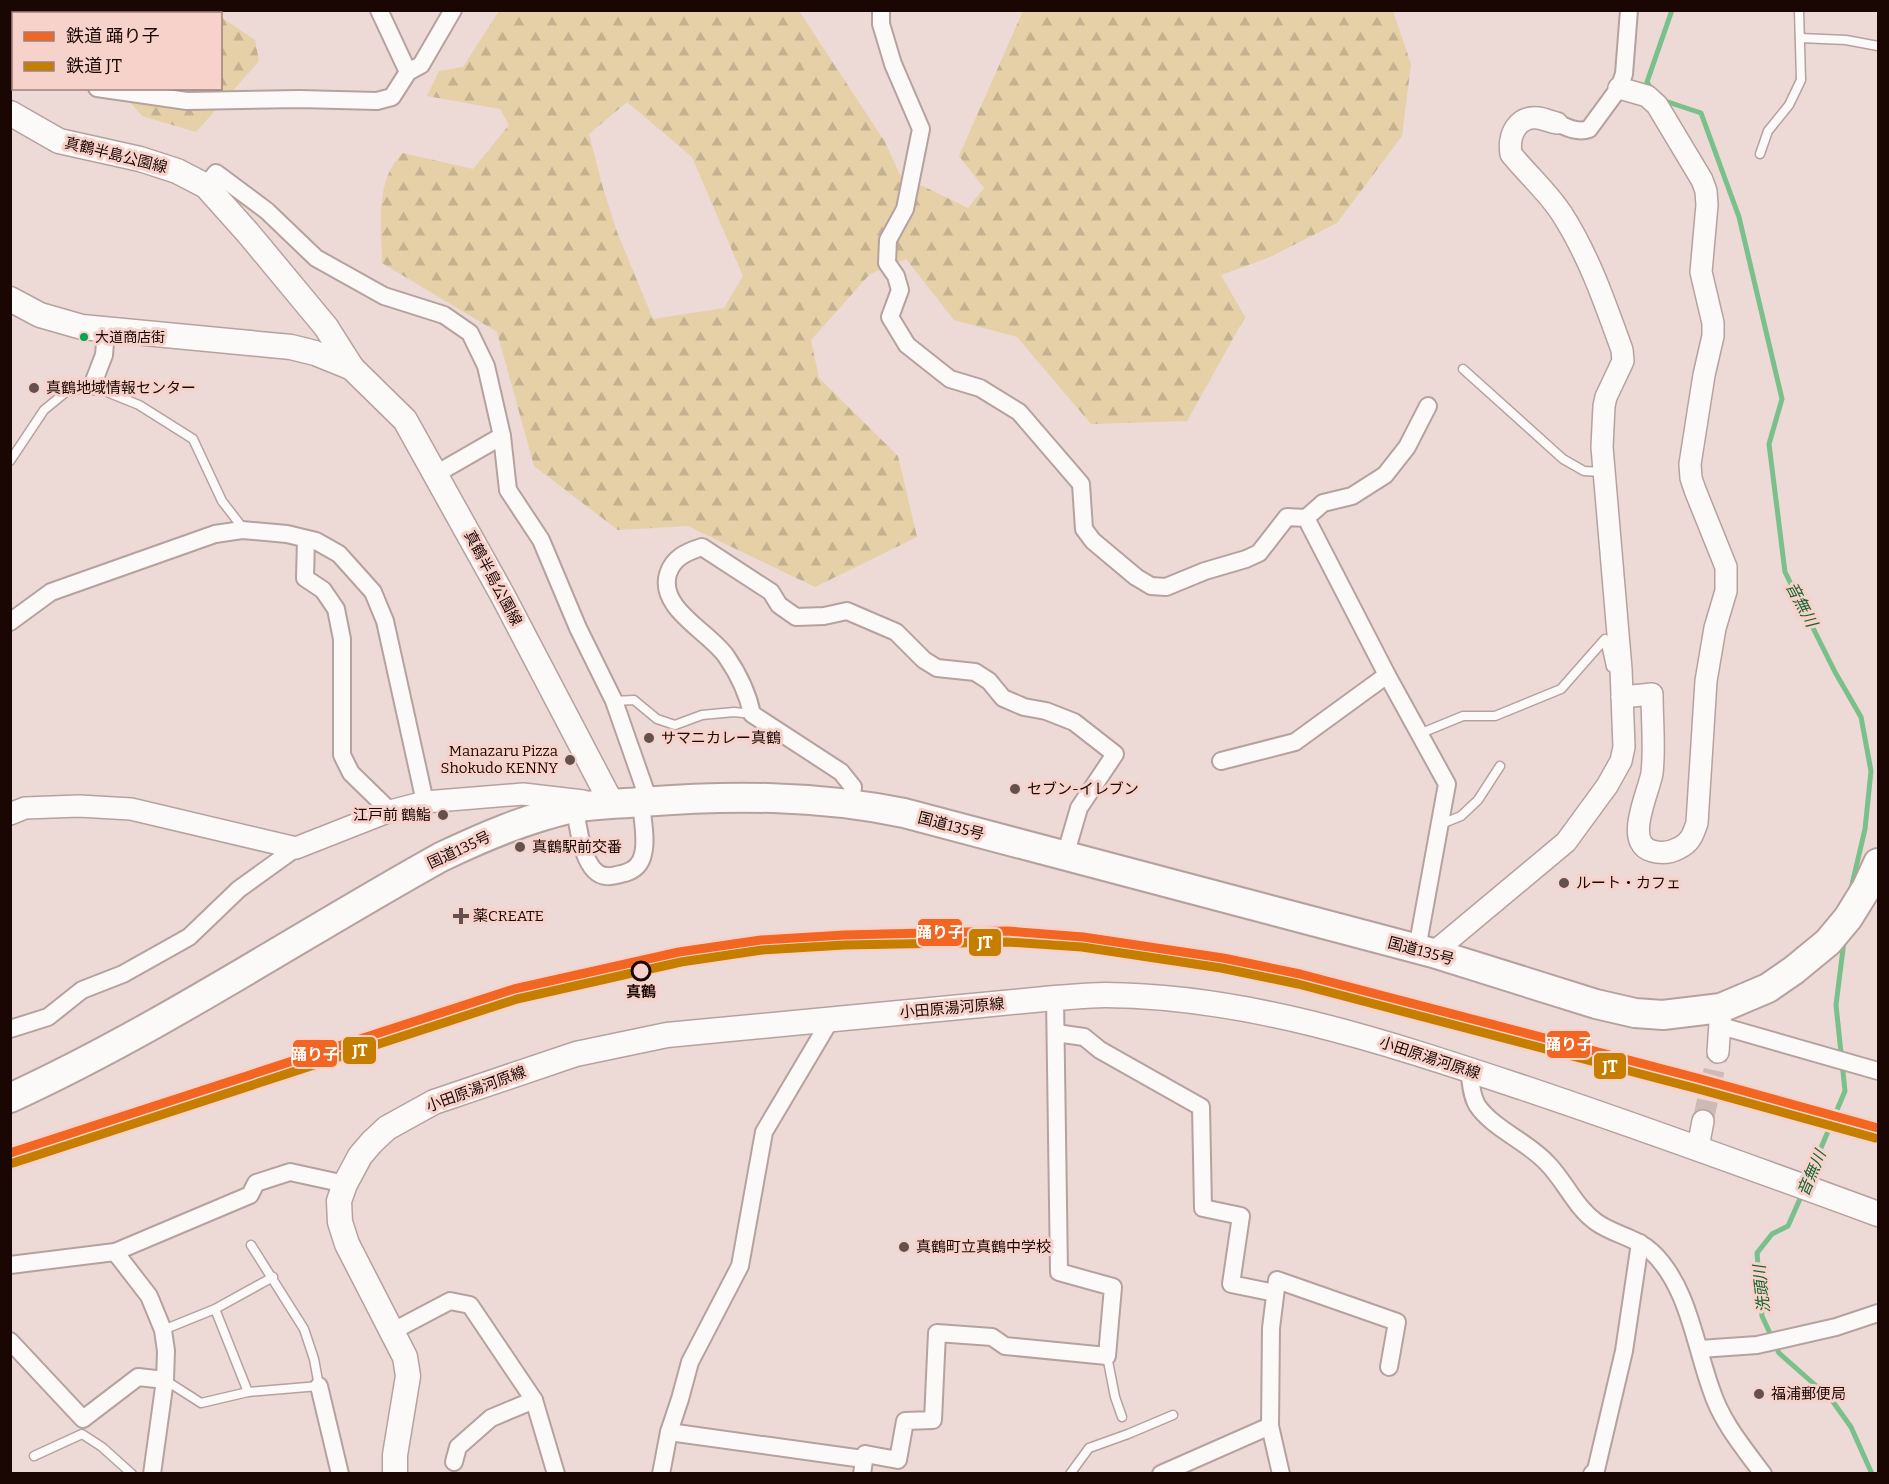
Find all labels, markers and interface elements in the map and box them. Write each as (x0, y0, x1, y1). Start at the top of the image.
legend (12, 12, 222, 90)
text: 鉄道 踊り子 (66, 25, 160, 47)
text: 鉄道 JT (66, 55, 122, 77)
street label: 真鶴半島公園線 (63, 134, 169, 176)
place label: 大道商店街 (95, 329, 165, 346)
marker: 大道商店街 (78, 331, 90, 343)
place label: 真鶴地域情報センター (46, 379, 196, 397)
marker: 真鶴地域情報センター (27, 381, 41, 395)
street label: 真鶴半島公園線 (460, 527, 526, 629)
water label: 音無川 (1782, 579, 1822, 632)
place label: サマニカレー真鶴 (661, 729, 781, 747)
marker: サマニカレー真鶴 (642, 731, 656, 745)
place label: Manazaru Pizza Shokudo KENNY (440, 742, 558, 777)
marker: Manazaru Pizza Shokudo KENNY (563, 753, 577, 767)
place label: セブン-イレブン (1027, 780, 1139, 798)
marker: セブン-イレブン (1008, 782, 1022, 796)
place label: 江戸前 鶴鮨 (353, 806, 431, 824)
marker: 江戸前 鶴鮨 (436, 808, 450, 822)
street label: 国道135号 (916, 809, 986, 843)
street label: 国道135号 (425, 828, 493, 872)
place label: 真鶴駅前交番 (532, 838, 622, 856)
marker: 真鶴駅前交番 (513, 840, 527, 854)
place label: ルート・カフェ (1576, 874, 1681, 892)
marker: ルート・カフェ (1557, 876, 1571, 890)
place label: 薬CREATE (473, 907, 544, 925)
marker: 薬CREATE (454, 909, 468, 923)
line badge: 踊り子 (917, 918, 963, 947)
text: 踊り子 (916, 923, 964, 942)
line badge: JT (968, 928, 1002, 957)
text: JT (976, 933, 993, 952)
street label: 国道135号 (1386, 934, 1456, 968)
marker: 真鶴 (631, 961, 651, 981)
place label: 真鶴 (626, 983, 656, 1001)
street label: 小田原湯河原線 (899, 994, 1005, 1022)
line badge: 踊り子 (1546, 1030, 1591, 1059)
street label: 小田原湯河原線 (1377, 1033, 1483, 1083)
text: 踊り子 (1545, 1035, 1593, 1054)
line badge: JT (342, 1036, 377, 1065)
line badge: 踊り子 (292, 1039, 338, 1068)
text: JT (351, 1041, 368, 1060)
text: 踊り子 (291, 1045, 339, 1064)
line badge: JT (1593, 1052, 1627, 1080)
text: JT (1601, 1057, 1618, 1076)
street label: 小田原湯河原線 (424, 1063, 528, 1115)
water label: 音無川 (1793, 1146, 1830, 1199)
place label: 真鶴町立真鶴中学校 (916, 1238, 1051, 1256)
marker: 真鶴町立真鶴中学校 (897, 1240, 911, 1254)
water label: 洗頭川 (1749, 1262, 1773, 1314)
place label: 福浦郵便局 (1771, 1385, 1846, 1403)
marker: 福浦郵便局 (1752, 1387, 1766, 1401)

